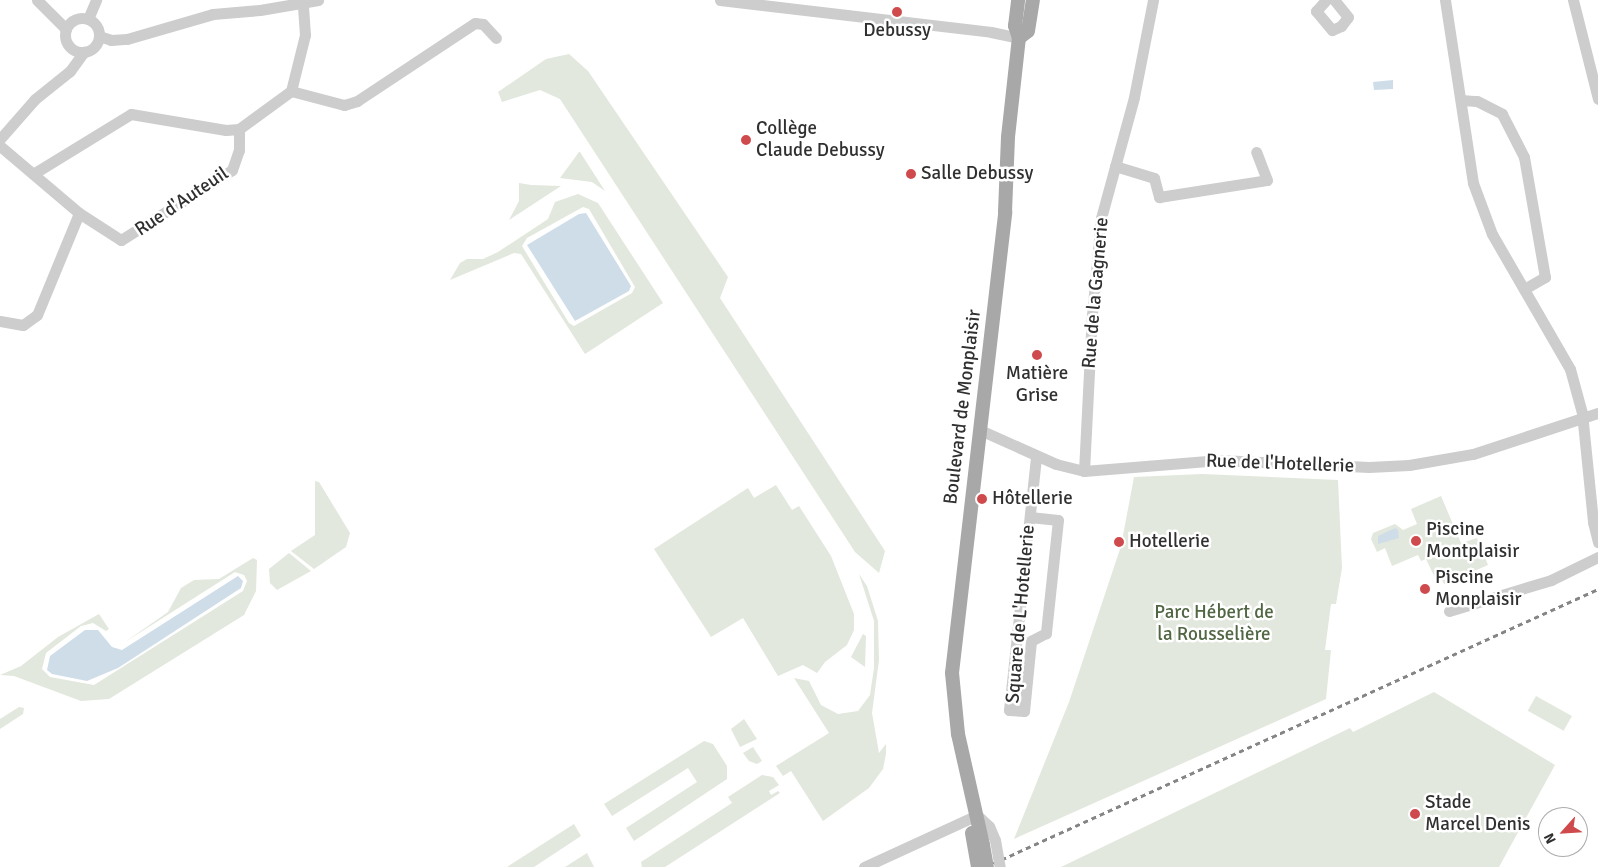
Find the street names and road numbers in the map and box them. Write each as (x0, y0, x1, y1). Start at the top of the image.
street label: Rue d'Auteuil (131, 162, 233, 242)
street label: Rue de la Gagnerie (1078, 216, 1114, 370)
street label: Boulevard de Monplaisir (940, 308, 986, 506)
street label: Rue de l'Hotellerie (1205, 450, 1355, 478)
street label: Square de L'Hotellerie (1002, 524, 1040, 704)

